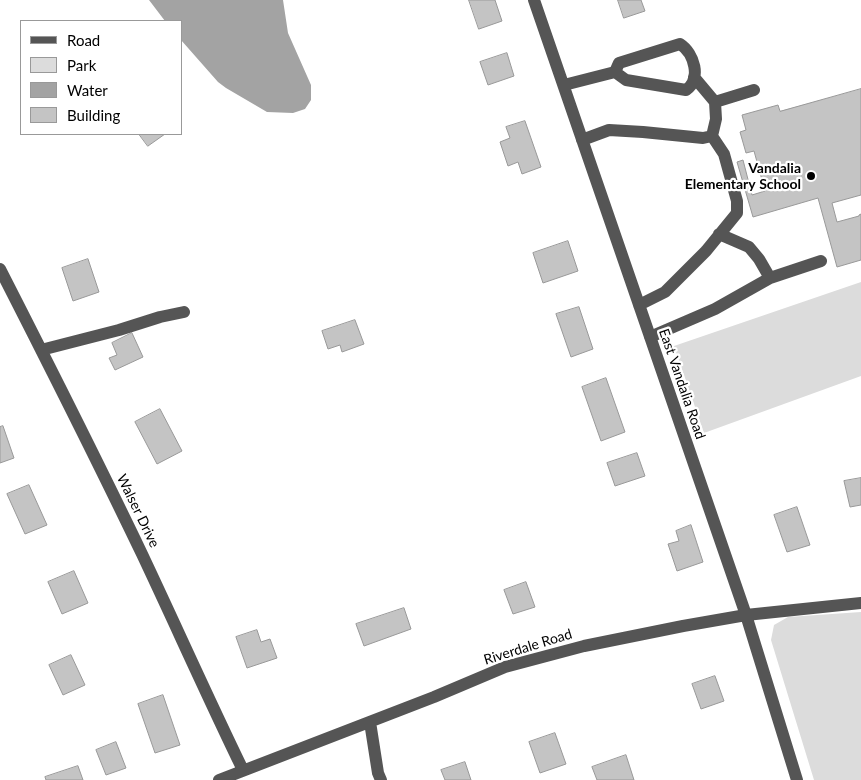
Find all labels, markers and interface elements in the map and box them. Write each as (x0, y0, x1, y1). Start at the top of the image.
legend (20, 20, 182, 135)
text: Road (67, 31, 100, 49)
text: Park (67, 56, 96, 74)
text: Water (67, 81, 108, 99)
text: Building (67, 106, 120, 124)
place label: Vandalia Elementary School (685, 160, 801, 192)
marker: Vandalia Elementary School (805, 170, 817, 182)
street label: East Vandalia Road (655, 326, 709, 442)
street label: Walser Drive (113, 472, 163, 550)
street label: Riverdale Road (482, 626, 574, 668)

